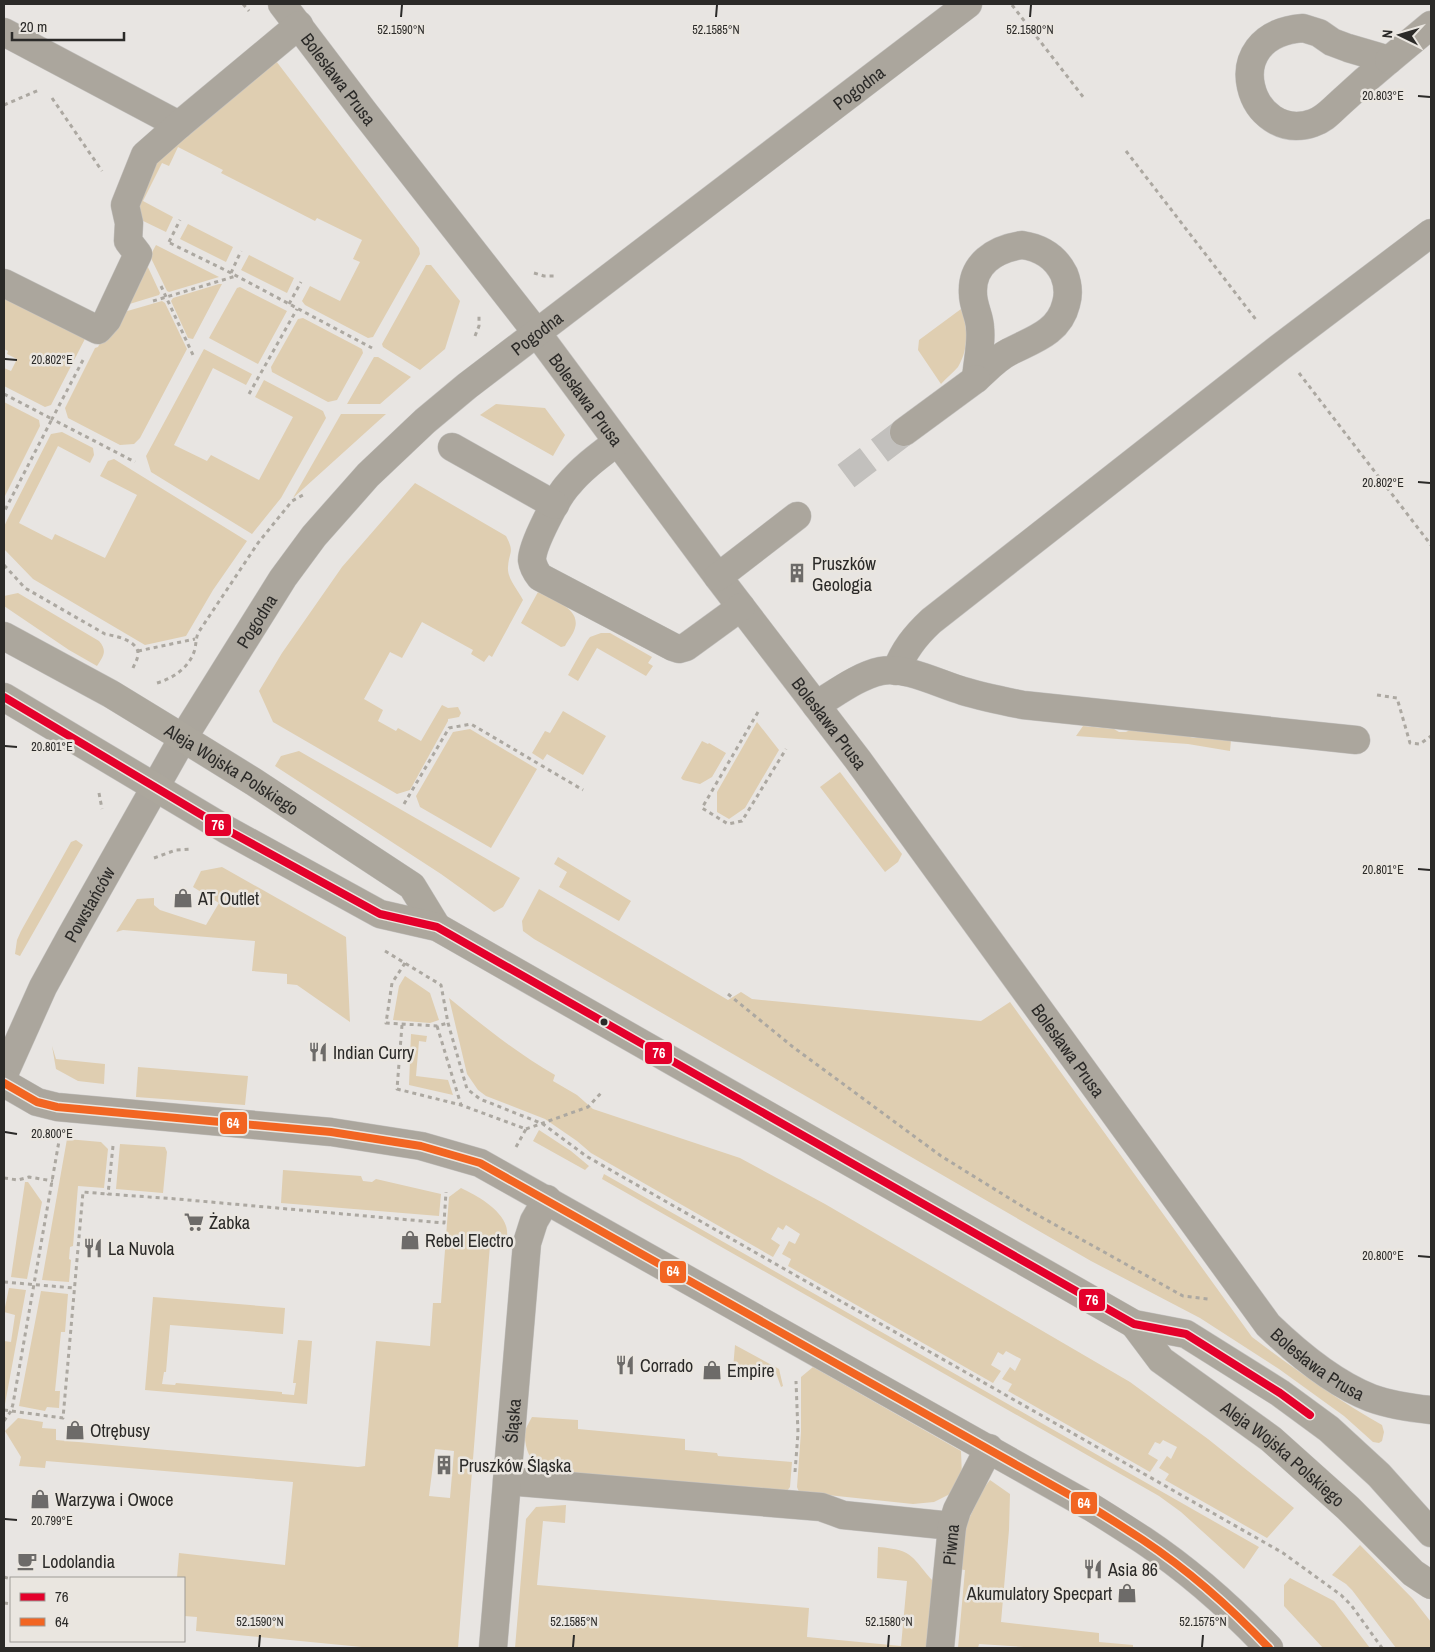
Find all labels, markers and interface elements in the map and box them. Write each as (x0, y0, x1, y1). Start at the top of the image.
scale bar (12, 10, 125, 42)
north arrow (1375, 10, 1425, 60)
text: 20 m (20, 16, 47, 37)
text: 52.1590°N (377, 22, 425, 38)
text: 52.1585°N (692, 22, 740, 38)
text: 52.1580°N (1006, 22, 1054, 38)
street label: Bolesława Prusa (296, 27, 382, 130)
text: N (1378, 29, 1396, 39)
street label: Pogodna (828, 60, 890, 115)
text: 20.803°E (1362, 88, 1404, 104)
street label: Pogodna (505, 305, 568, 361)
street label: Bolesława Prusa (543, 348, 629, 451)
text: 20.802°E (31, 352, 73, 368)
text: 20.802°E (1362, 475, 1404, 491)
place label: Pruszków Geologia (812, 551, 876, 597)
building icon: Pruszków Geologia (786, 562, 808, 584)
street label: Pogodna (230, 589, 282, 653)
street label: Bolesława Prusa (786, 672, 873, 774)
street label: Aleja Wojska Polskiego (159, 717, 304, 821)
text: 20.801°E (31, 739, 73, 755)
line badge: 76 (204, 813, 232, 837)
text: 76 (212, 816, 224, 834)
street label: Powstańców (58, 862, 120, 946)
text: 20.801°E (1362, 862, 1404, 878)
place label: AT Outlet (197, 886, 259, 911)
shop icon: AT Outlet (172, 887, 194, 909)
street label: Bolesława Prusa (1026, 998, 1111, 1102)
unlabelled marker (599, 1017, 609, 1027)
place label: Indian Curry (333, 1040, 415, 1065)
restaurant icon: Indian Curry (307, 1041, 329, 1063)
line badge: 76 (644, 1041, 673, 1065)
text: 76 (653, 1044, 665, 1062)
line badge: 64 (219, 1111, 248, 1135)
text: 64 (227, 1114, 240, 1132)
text: 20.800°E (31, 1126, 73, 1142)
place label: Żabka (209, 1210, 250, 1235)
supermarket icon: Żabka (183, 1211, 205, 1233)
place label: Rebel Electro (425, 1228, 514, 1253)
shop icon: Rebel Electro (399, 1229, 421, 1251)
place label: La Nuvola (108, 1236, 174, 1261)
restaurant icon: La Nuvola (82, 1237, 104, 1259)
text: 20.800°E (1362, 1248, 1404, 1264)
line badge: 64 (659, 1260, 687, 1284)
text: 64 (667, 1262, 680, 1280)
line badge: 76 (1078, 1288, 1106, 1312)
text: 76 (1086, 1291, 1098, 1309)
street label: Bolesława Prusa (1266, 1322, 1369, 1406)
place label: Corrado (640, 1353, 693, 1378)
restaurant icon: Corrado (614, 1354, 636, 1376)
place label: Empire (727, 1358, 775, 1383)
shop icon: Empire (701, 1359, 723, 1381)
street label: Aleja Wojska Polskiego (1215, 1394, 1351, 1512)
street label: Śląska (498, 1398, 526, 1444)
place label: Otrębusy (90, 1418, 151, 1443)
shop icon: Otrębusy (64, 1419, 86, 1441)
place label: Pruszków Śląska (459, 1453, 571, 1478)
building icon: Pruszków Śląska (433, 1454, 455, 1476)
place label: Warzywa i Owoce (55, 1487, 173, 1512)
shop icon: Warzywa i Owoce (29, 1488, 51, 1510)
line badge: 64 (1070, 1491, 1098, 1515)
text: 64 (1078, 1494, 1091, 1512)
text: 20.799°E (31, 1513, 73, 1529)
street label: Piwna (936, 1523, 965, 1566)
place label: Lodolandia (42, 1549, 115, 1574)
cafe icon: Lodolandia (16, 1550, 38, 1572)
place label: Asia 86 (1107, 1557, 1158, 1582)
restaurant icon: Asia 86 (1082, 1558, 1104, 1580)
legend (10, 1577, 185, 1642)
place label: Akumulatory Specpart (966, 1581, 1112, 1606)
shop icon: Akumulatory Specpart (1116, 1582, 1138, 1604)
text: 76 (55, 1586, 69, 1607)
text: 64 (55, 1611, 69, 1632)
text: 52.1590°N (236, 1614, 284, 1630)
text: 52.1585°N (550, 1614, 598, 1630)
text: 52.1580°N (865, 1614, 913, 1630)
text: 52.1575°N (1179, 1614, 1227, 1630)

